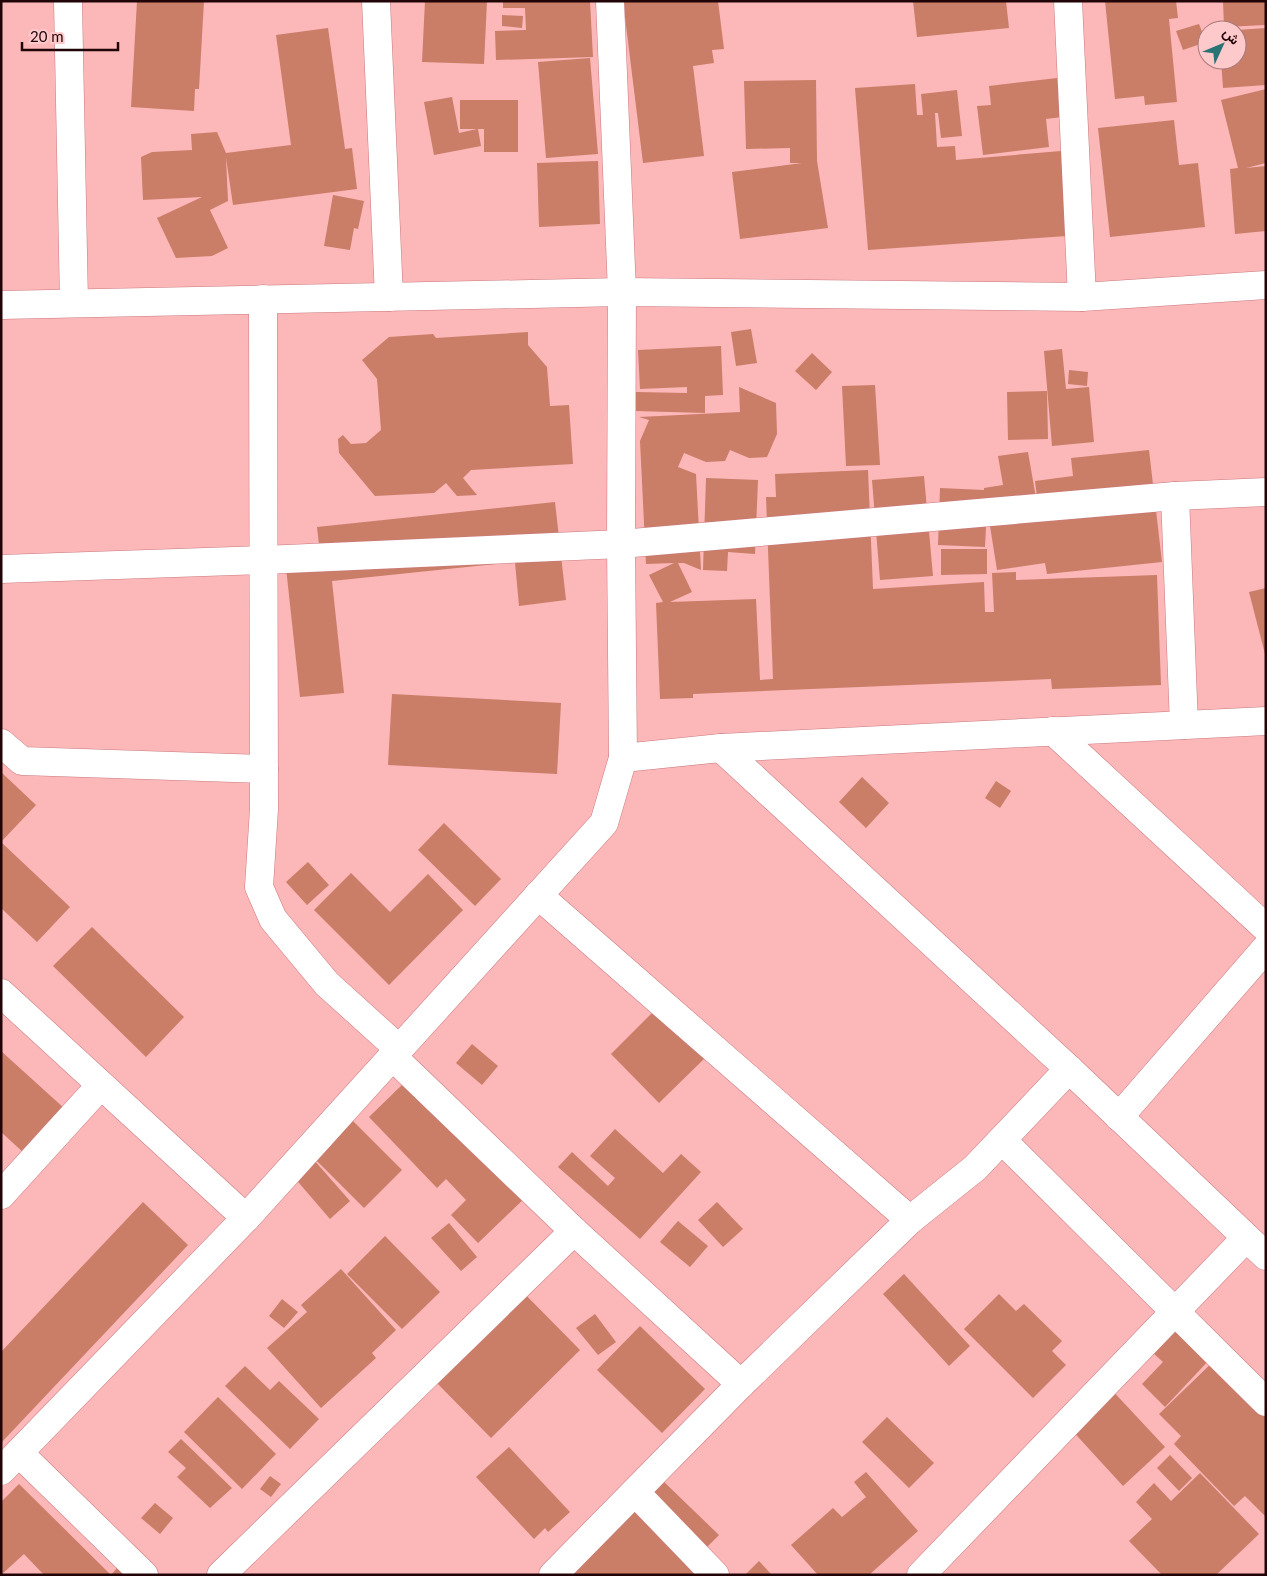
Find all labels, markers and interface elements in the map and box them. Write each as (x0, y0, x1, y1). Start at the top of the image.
scale bar (22, 20, 119, 52)
north arrow (1197, 20, 1247, 70)
text: ش (1219, 24, 1244, 48)
text: 20 m (30, 27, 64, 45)

